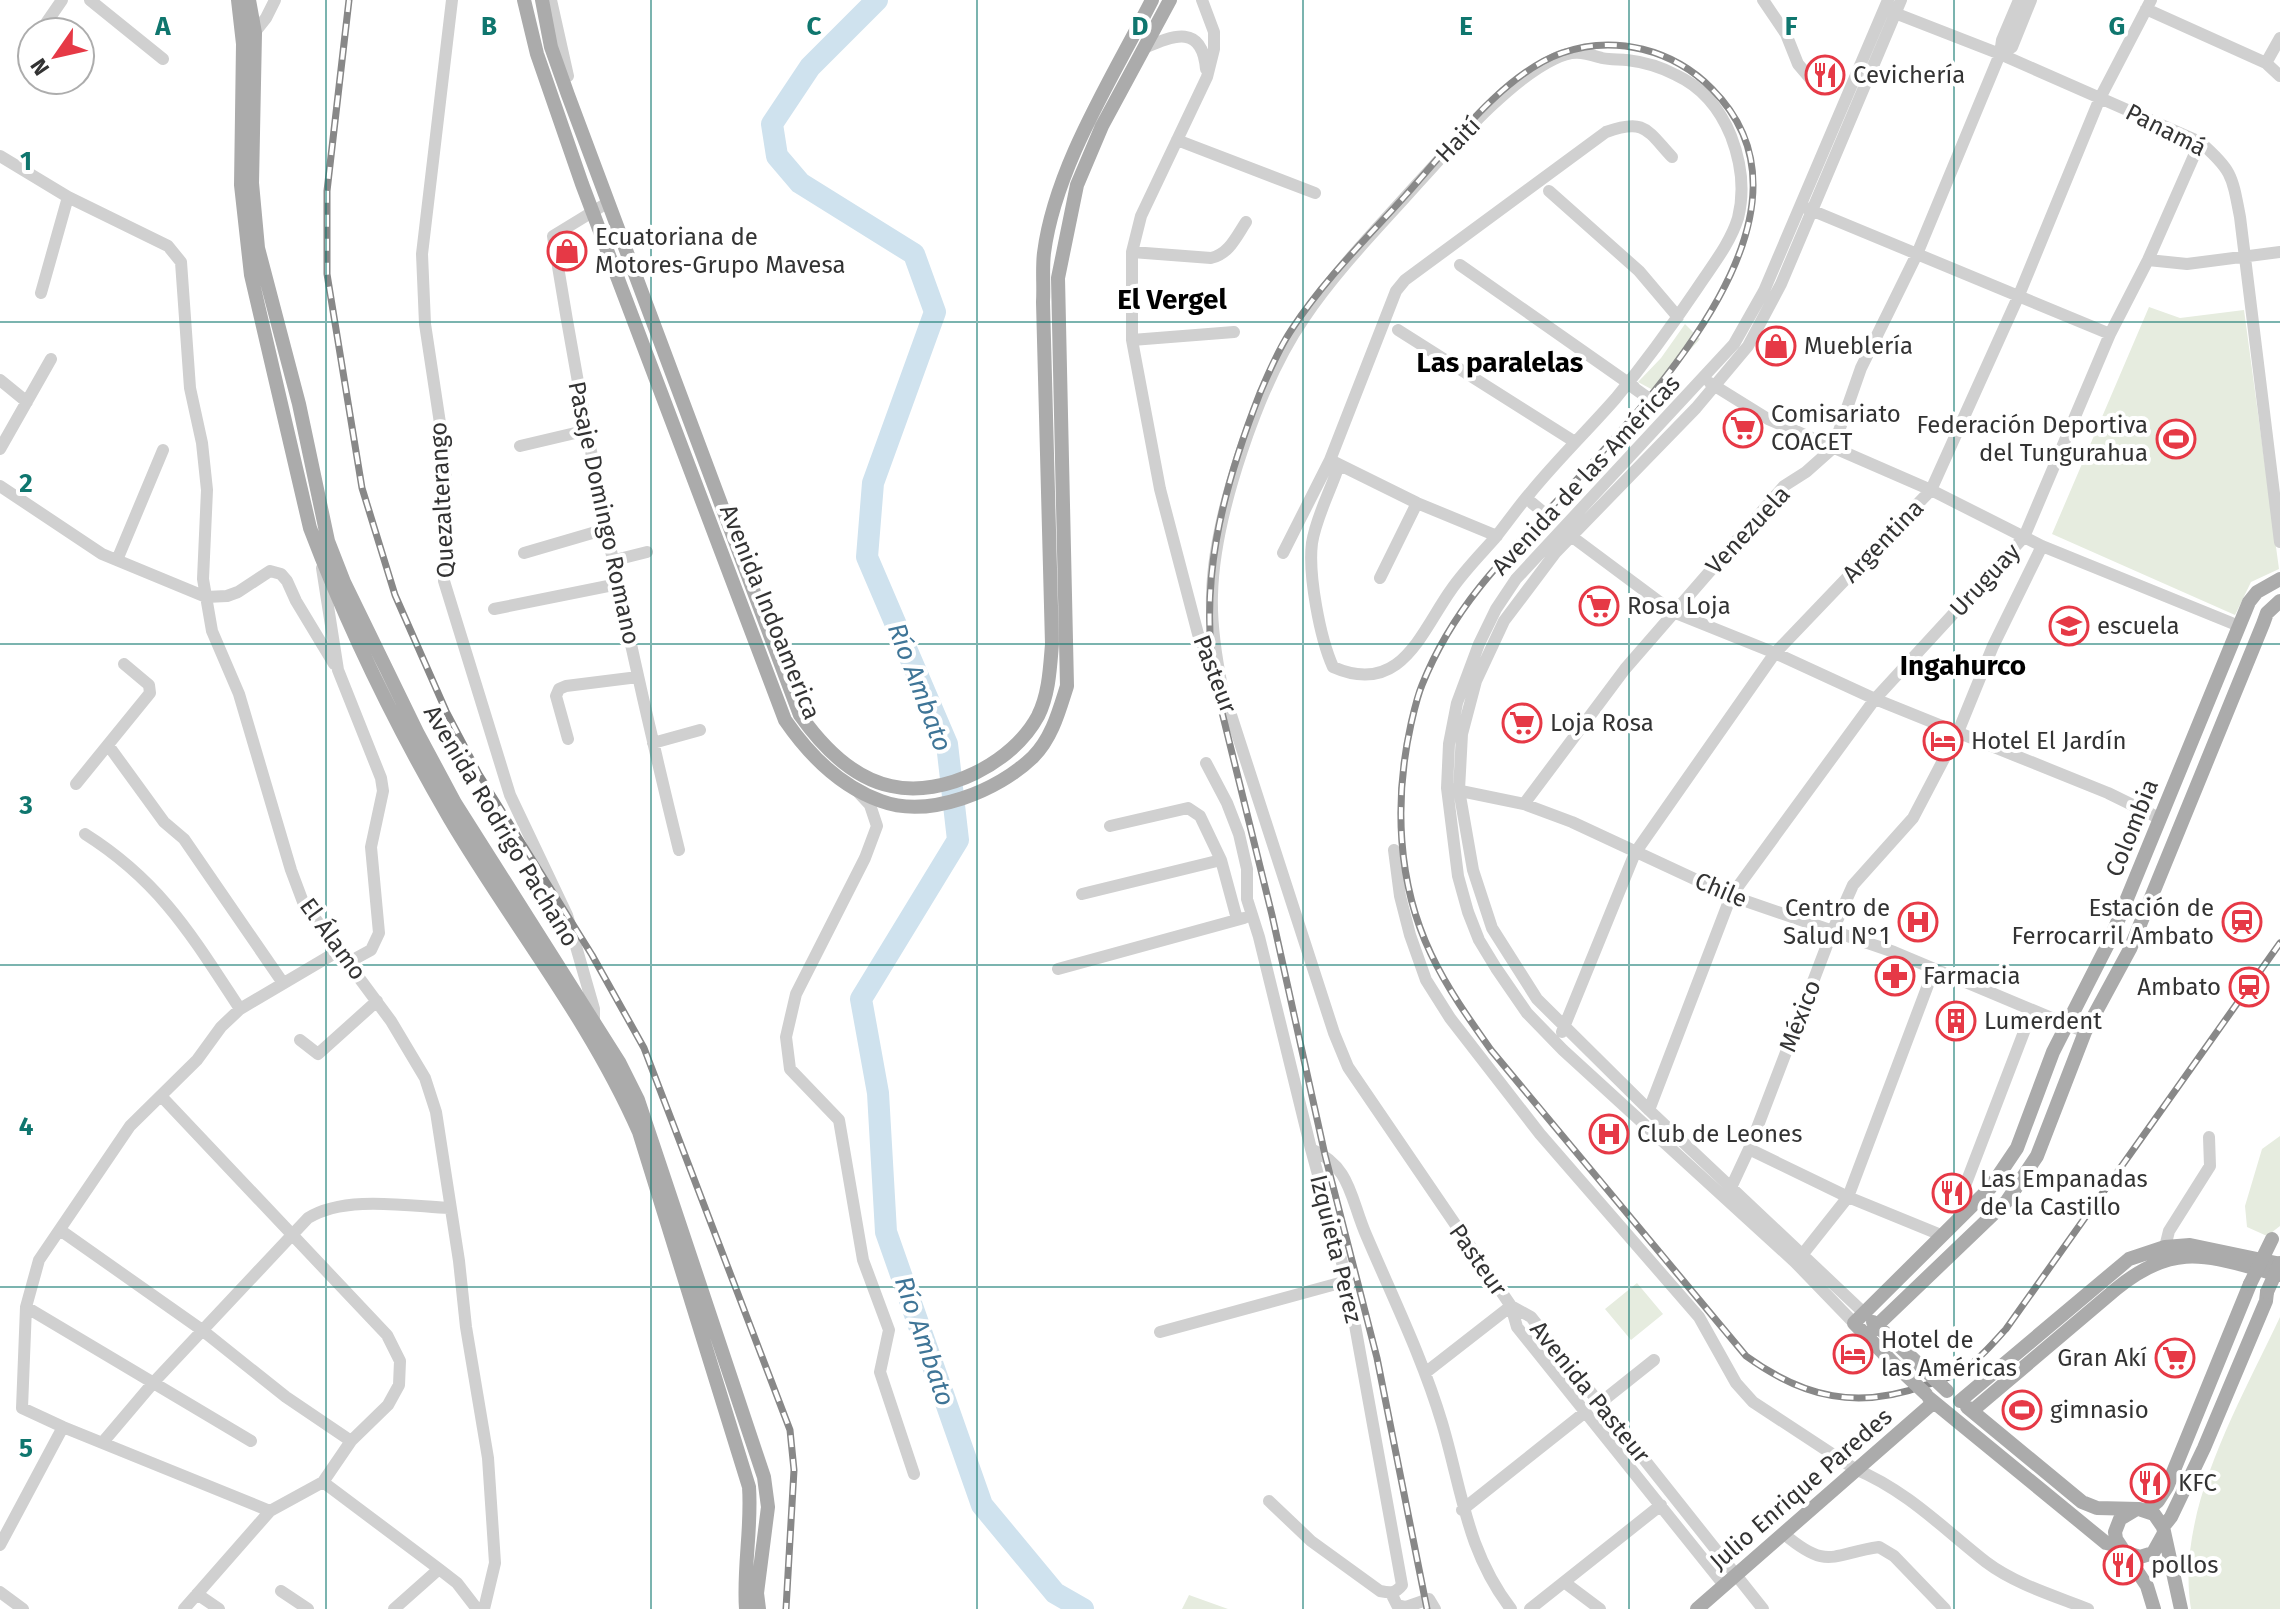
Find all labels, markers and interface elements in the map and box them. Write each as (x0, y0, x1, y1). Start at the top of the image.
text: A (154, 11, 171, 42)
text: B (481, 11, 497, 42)
text: C (807, 11, 822, 42)
text: D (1132, 11, 1149, 42)
text: E (1459, 11, 1473, 42)
text: F (1785, 11, 1798, 42)
text: G (2109, 11, 2125, 42)
north arrow (16, 16, 96, 96)
text: N (25, 53, 55, 81)
restaurant icon: Cevichería (1804, 54, 1846, 96)
place label: Cevichería (1853, 61, 1965, 89)
street label: Panamá (2121, 98, 2211, 162)
street label: Haití (1430, 112, 1486, 168)
text: 1 (20, 146, 32, 177)
place label: Ecuatoriana de Motores-Grupo Mavesa (595, 223, 845, 279)
shop icon: Ecuatoriana de Motores-Grupo Mavesa (546, 230, 588, 272)
district label: El Vergel (1117, 283, 1227, 316)
shop icon: Mueblería (1755, 325, 1797, 367)
place label: Mueblería (1804, 332, 1913, 360)
district label: Las paralelas (1417, 346, 1583, 379)
street label: Avenida de las Américas (1486, 369, 1686, 581)
street label: Pasaje Domingo Romano (562, 379, 646, 647)
place label: Comisariato COACET (1771, 400, 1901, 456)
supermarket icon: Comisariato COACET (1722, 407, 1764, 449)
place label: Federación Deportiva del Tungurahua (1916, 411, 2148, 467)
sports icon: Federación Deportiva del Tungurahua (2155, 418, 2197, 460)
street label: Quezalterango (424, 421, 460, 579)
text: 2 (19, 468, 33, 499)
street label: Venezuela (1700, 480, 1796, 580)
street label: Argentina (1837, 494, 1929, 588)
street label: Avenida Indoamerica (714, 500, 826, 724)
street label: Uruguay (1944, 537, 2026, 622)
supermarket icon: Rosa Loja (1578, 585, 1620, 627)
place label: Rosa Loja (1627, 592, 1731, 620)
school or university icon: escuela (2048, 605, 2090, 647)
place label: escuela (2097, 612, 2180, 640)
water label: Río Ambato (881, 619, 958, 756)
street label: Pasteur (1187, 631, 1243, 718)
district label: Ingahurco (1900, 649, 2026, 682)
street label: Avenida Rodrigo Pachano (418, 700, 584, 952)
supermarket icon: Loja Rosa (1501, 702, 1543, 744)
place label: Loja Rosa (1550, 709, 1654, 737)
hotel icon: Hotel El Jardín (1922, 720, 1964, 762)
place label: Hotel El Jardín (1971, 727, 2127, 755)
street label: Colombia (2100, 775, 2164, 881)
text: 3 (18, 790, 33, 821)
street label: Chile (1691, 867, 1751, 913)
street label: El Álamo (294, 892, 373, 985)
place label: Centro de Salud N°1 (1783, 894, 1890, 950)
place label: Estación de Ferrocarril Ambato (2011, 894, 2214, 950)
hospital icon: Centro de Salud N°1 (1897, 901, 1939, 943)
station icon: Estación de Ferrocarril Ambato (2221, 901, 2263, 943)
pharmacy icon: Farmacia (1874, 955, 1916, 997)
place label: Farmacia (1923, 962, 2021, 990)
station icon: Ambato (2228, 966, 2270, 1008)
place label: Ambato (2137, 973, 2221, 1001)
street label: México (1773, 976, 1827, 1056)
building icon: Lumerdent (1935, 1000, 1977, 1042)
place label: Lumerdent (1984, 1007, 2102, 1035)
text: 4 (19, 1111, 34, 1142)
hospital icon: Club de Leones (1588, 1113, 1630, 1155)
place label: Club de Leones (1637, 1120, 1802, 1148)
place label: Las Empanadas de la Castillo (1980, 1165, 2148, 1221)
street label: Izquieta Perez (1304, 1172, 1368, 1326)
restaurant icon: Las Empanadas de la Castillo (1931, 1172, 1973, 1214)
street label: Pasteur (1443, 1219, 1513, 1302)
water label: Río Ambato (888, 1272, 961, 1410)
street label: Avenida Pasteur (1524, 1315, 1656, 1469)
place label: Hotel de las Américas (1881, 1326, 2017, 1382)
hotel icon: Hotel de las Américas (1832, 1333, 1874, 1375)
supermarket icon: Gran Akí (2154, 1337, 2196, 1379)
place label: Gran Akí (2057, 1344, 2147, 1372)
sports icon: gimnasio (2001, 1389, 2043, 1431)
place label: gimnasio (2050, 1396, 2149, 1424)
street label: Julio Enrique Paredes (1704, 1402, 1898, 1576)
text: 5 (19, 1433, 33, 1464)
restaurant icon: KFC (2129, 1462, 2171, 1504)
place label: KFC (2178, 1469, 2217, 1497)
restaurant icon: pollos (2102, 1544, 2144, 1586)
place label: pollos (2151, 1551, 2218, 1579)

